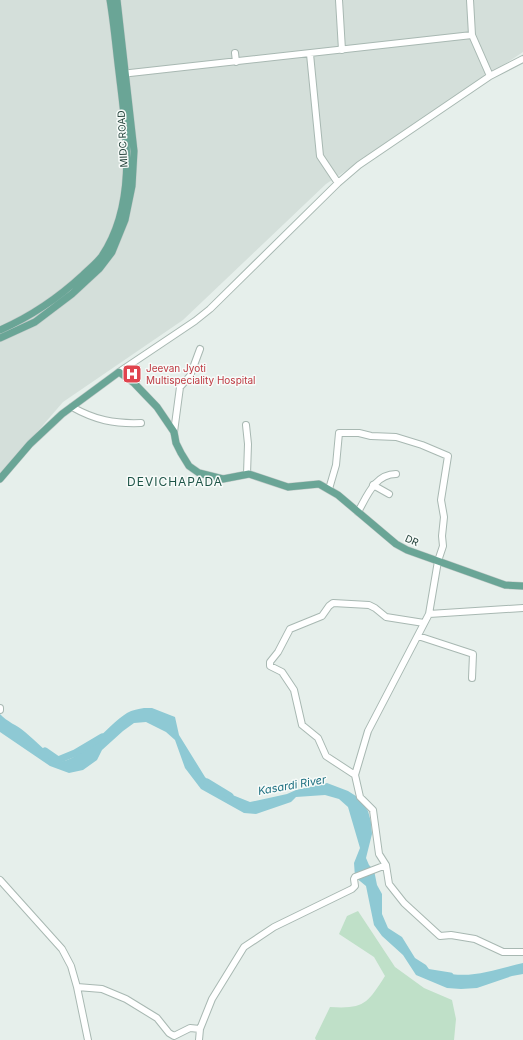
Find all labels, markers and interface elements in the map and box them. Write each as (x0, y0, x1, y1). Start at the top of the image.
street label: MIDC ROAD (115, 110, 129, 168)
place label: Jeevan Jyoti Multispeciality Hospital (146, 362, 256, 386)
hospital icon: Jeevan Jyoti Multispeciality Hospital (121, 363, 143, 385)
district label: DEVICHAPADA (127, 474, 223, 489)
street label: DR (403, 532, 421, 548)
water label: Kasardi River (257, 772, 328, 798)

